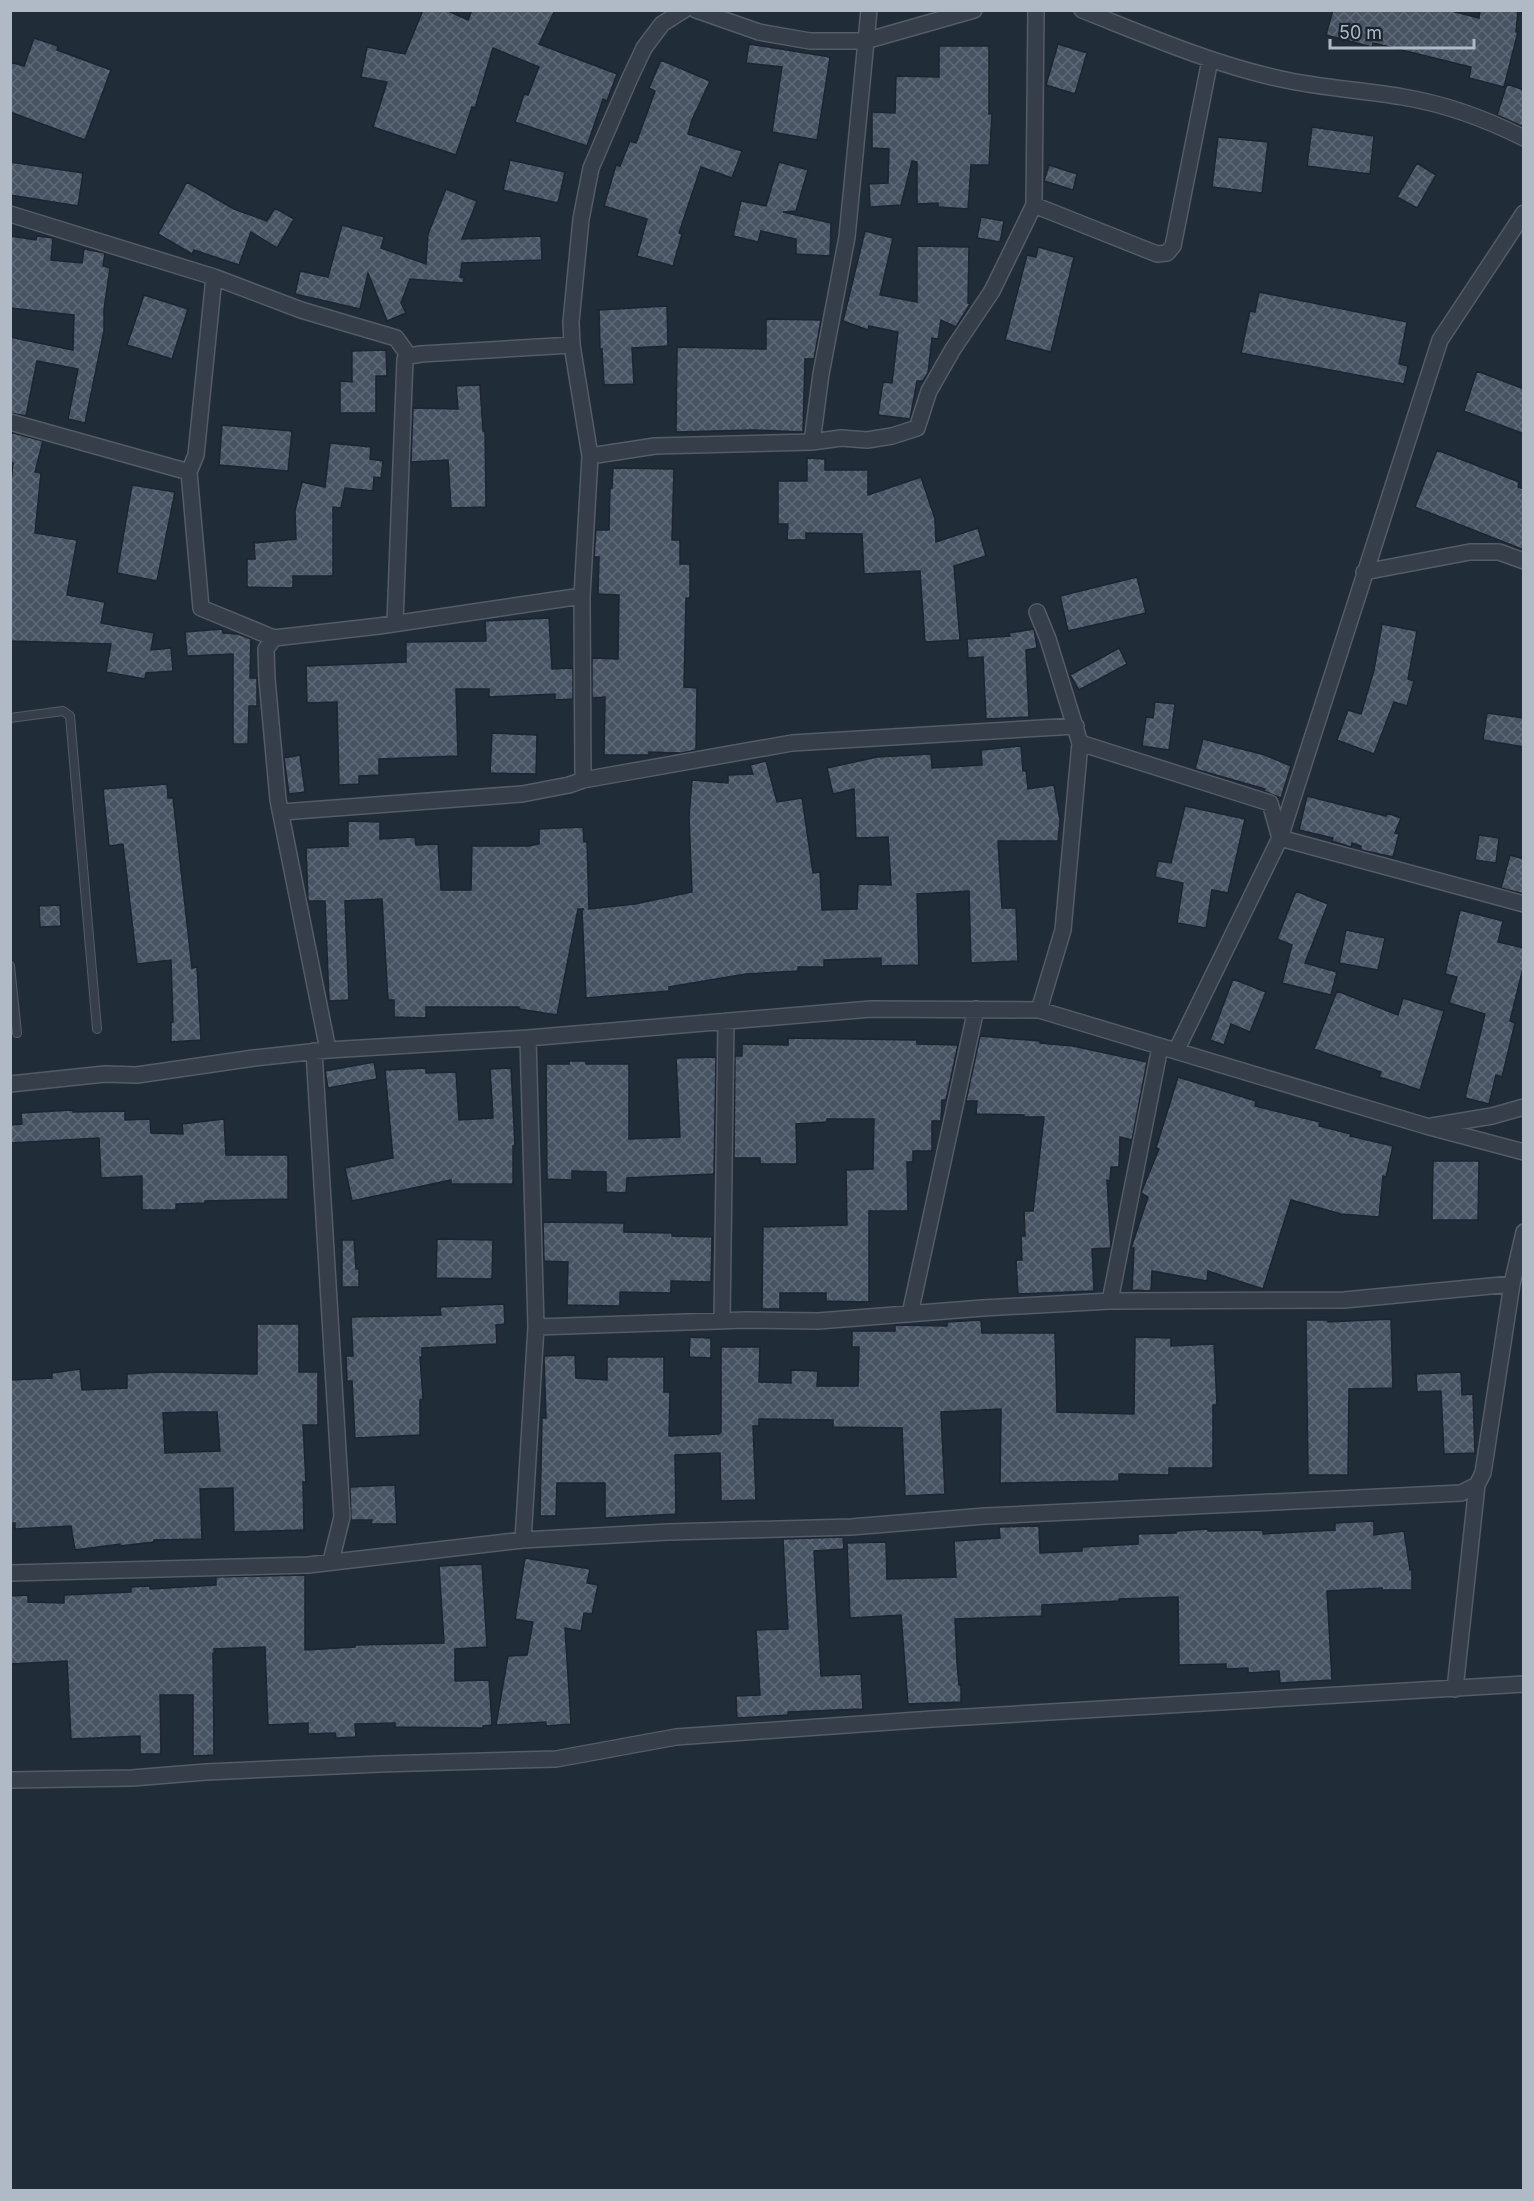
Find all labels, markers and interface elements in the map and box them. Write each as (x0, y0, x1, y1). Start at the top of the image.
scale bar (1330, 12, 1474, 50)
text: 50 m (1339, 22, 1382, 43)

